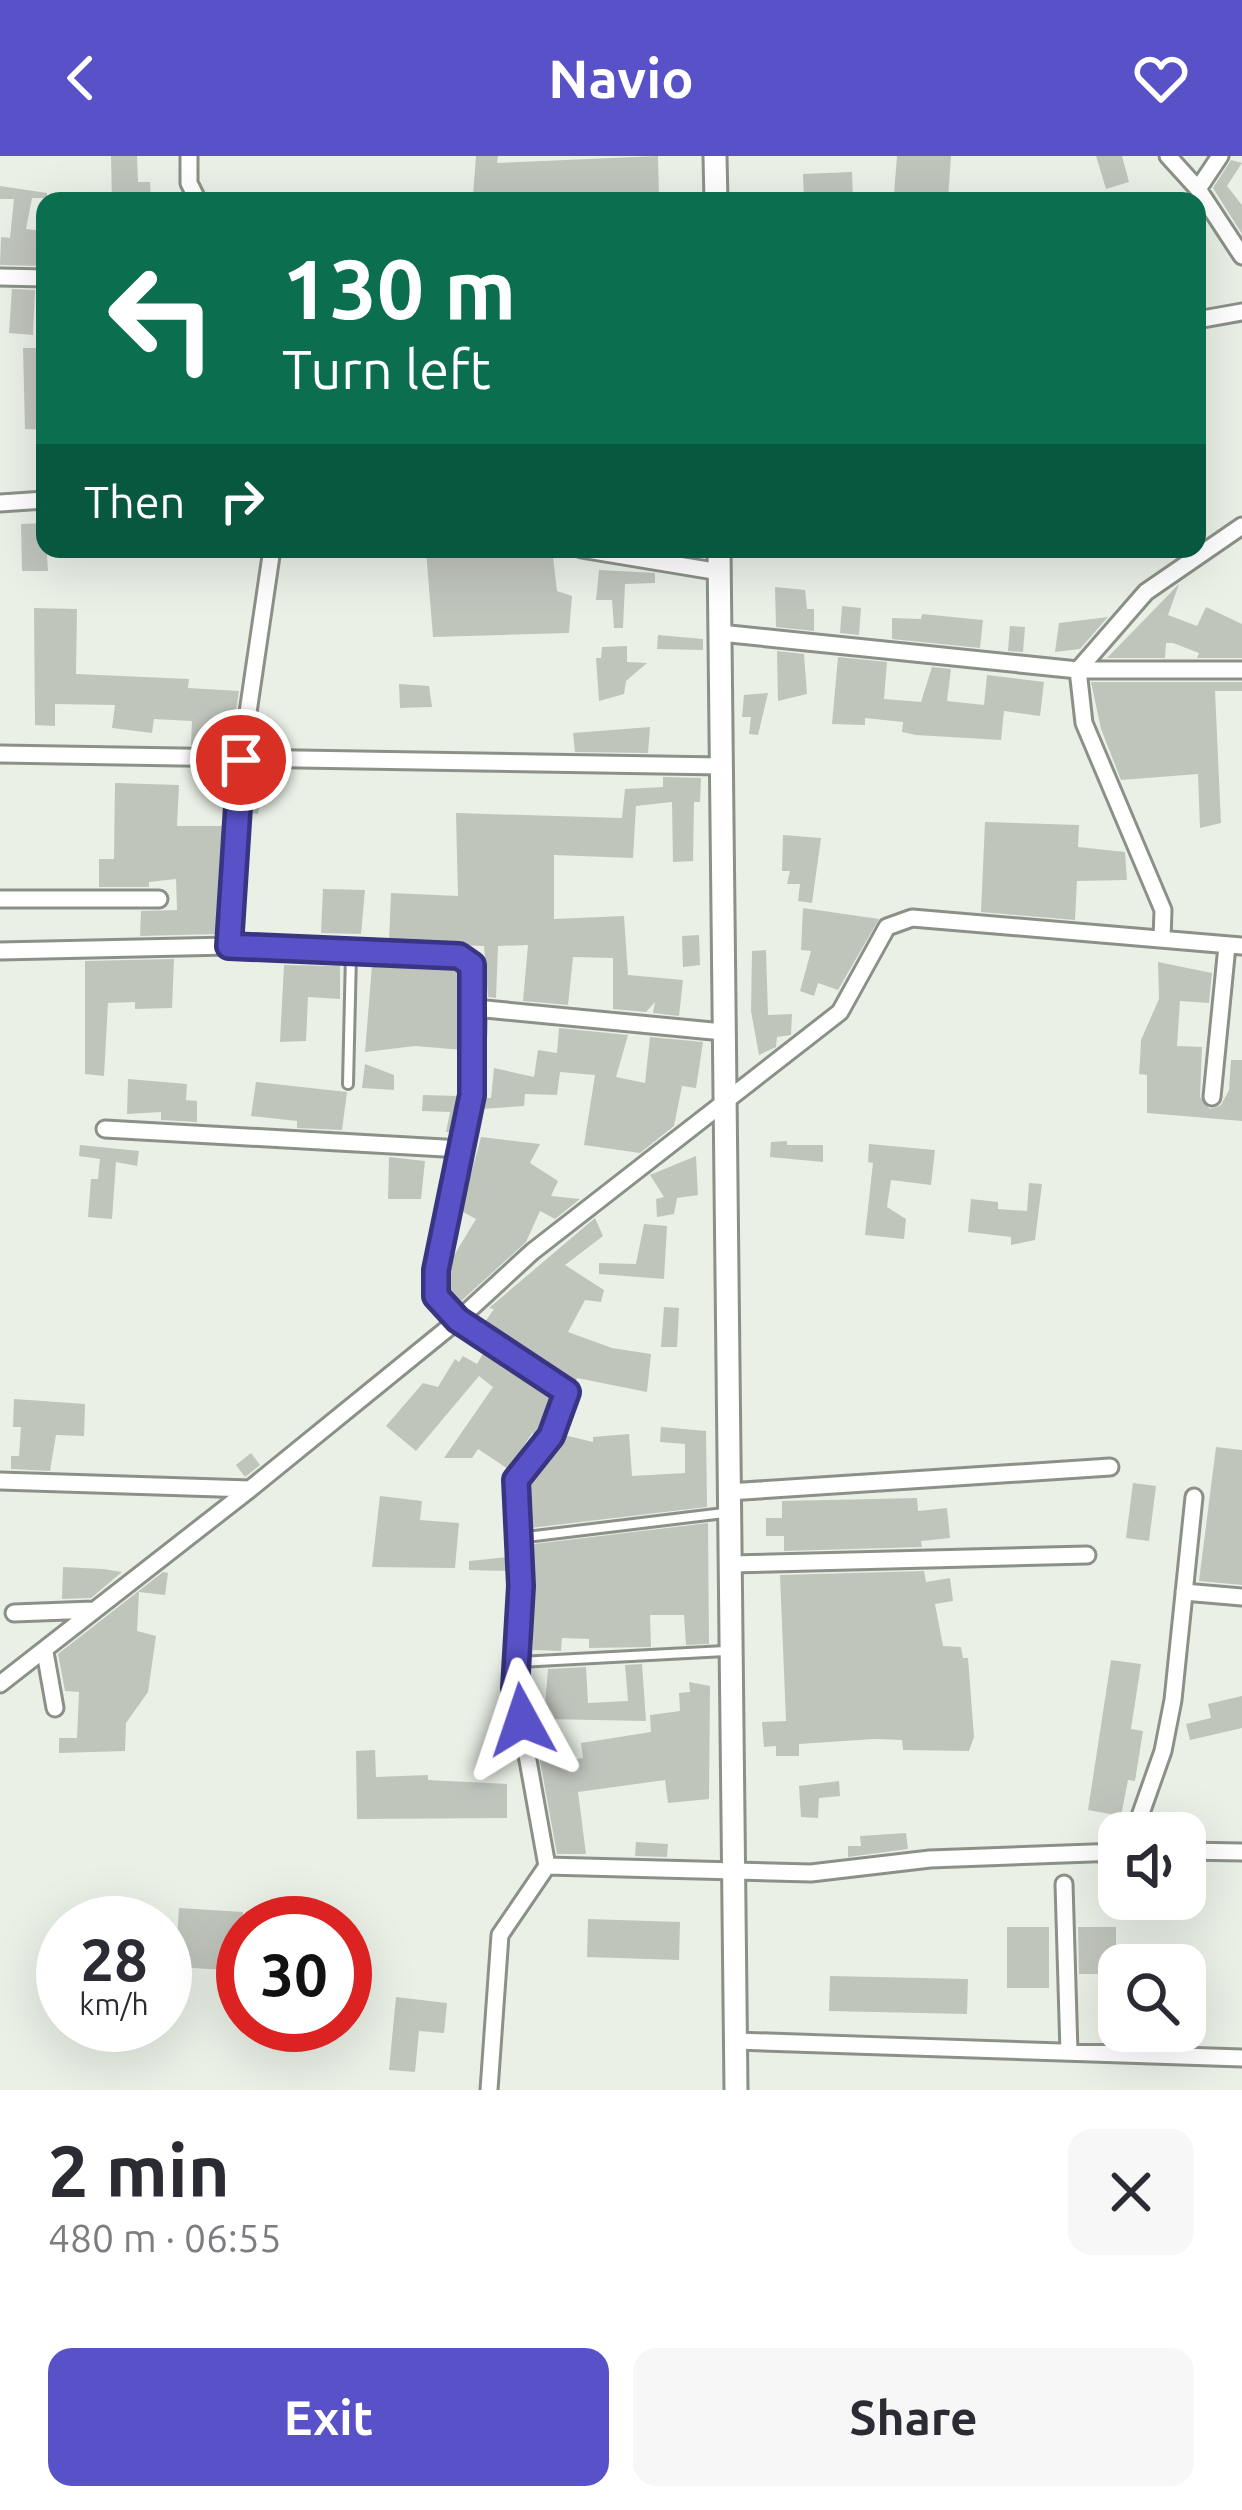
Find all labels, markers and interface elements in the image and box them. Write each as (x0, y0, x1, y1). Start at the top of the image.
icon: back (48, 45, 114, 111)
icon: heart (1128, 45, 1194, 111)
text: Navio (548, 48, 694, 108)
icon: left (84, 240, 240, 396)
text: 130 m (282, 241, 516, 335)
text: Turn left (282, 339, 491, 399)
icon: right (209, 468, 275, 534)
text: Then (84, 476, 185, 527)
pin (190, 709, 292, 811)
icon: arrive (208, 727, 274, 793)
position arrow (459, 1657, 585, 1783)
map controls (1098, 1812, 1206, 2052)
button: sound (1098, 1812, 1206, 1920)
speed limit sign: 30 (216, 1896, 372, 2052)
text: 28 (80, 1925, 148, 1992)
button: search (1098, 1944, 1206, 2052)
text: km/h (79, 1987, 149, 2021)
button: close (1068, 2129, 1194, 2255)
text: 2 min (48, 2130, 230, 2211)
text: 480 m · 06:55 (48, 2216, 282, 2259)
button: Exit (48, 2348, 609, 2486)
button: Share (633, 2348, 1194, 2486)

